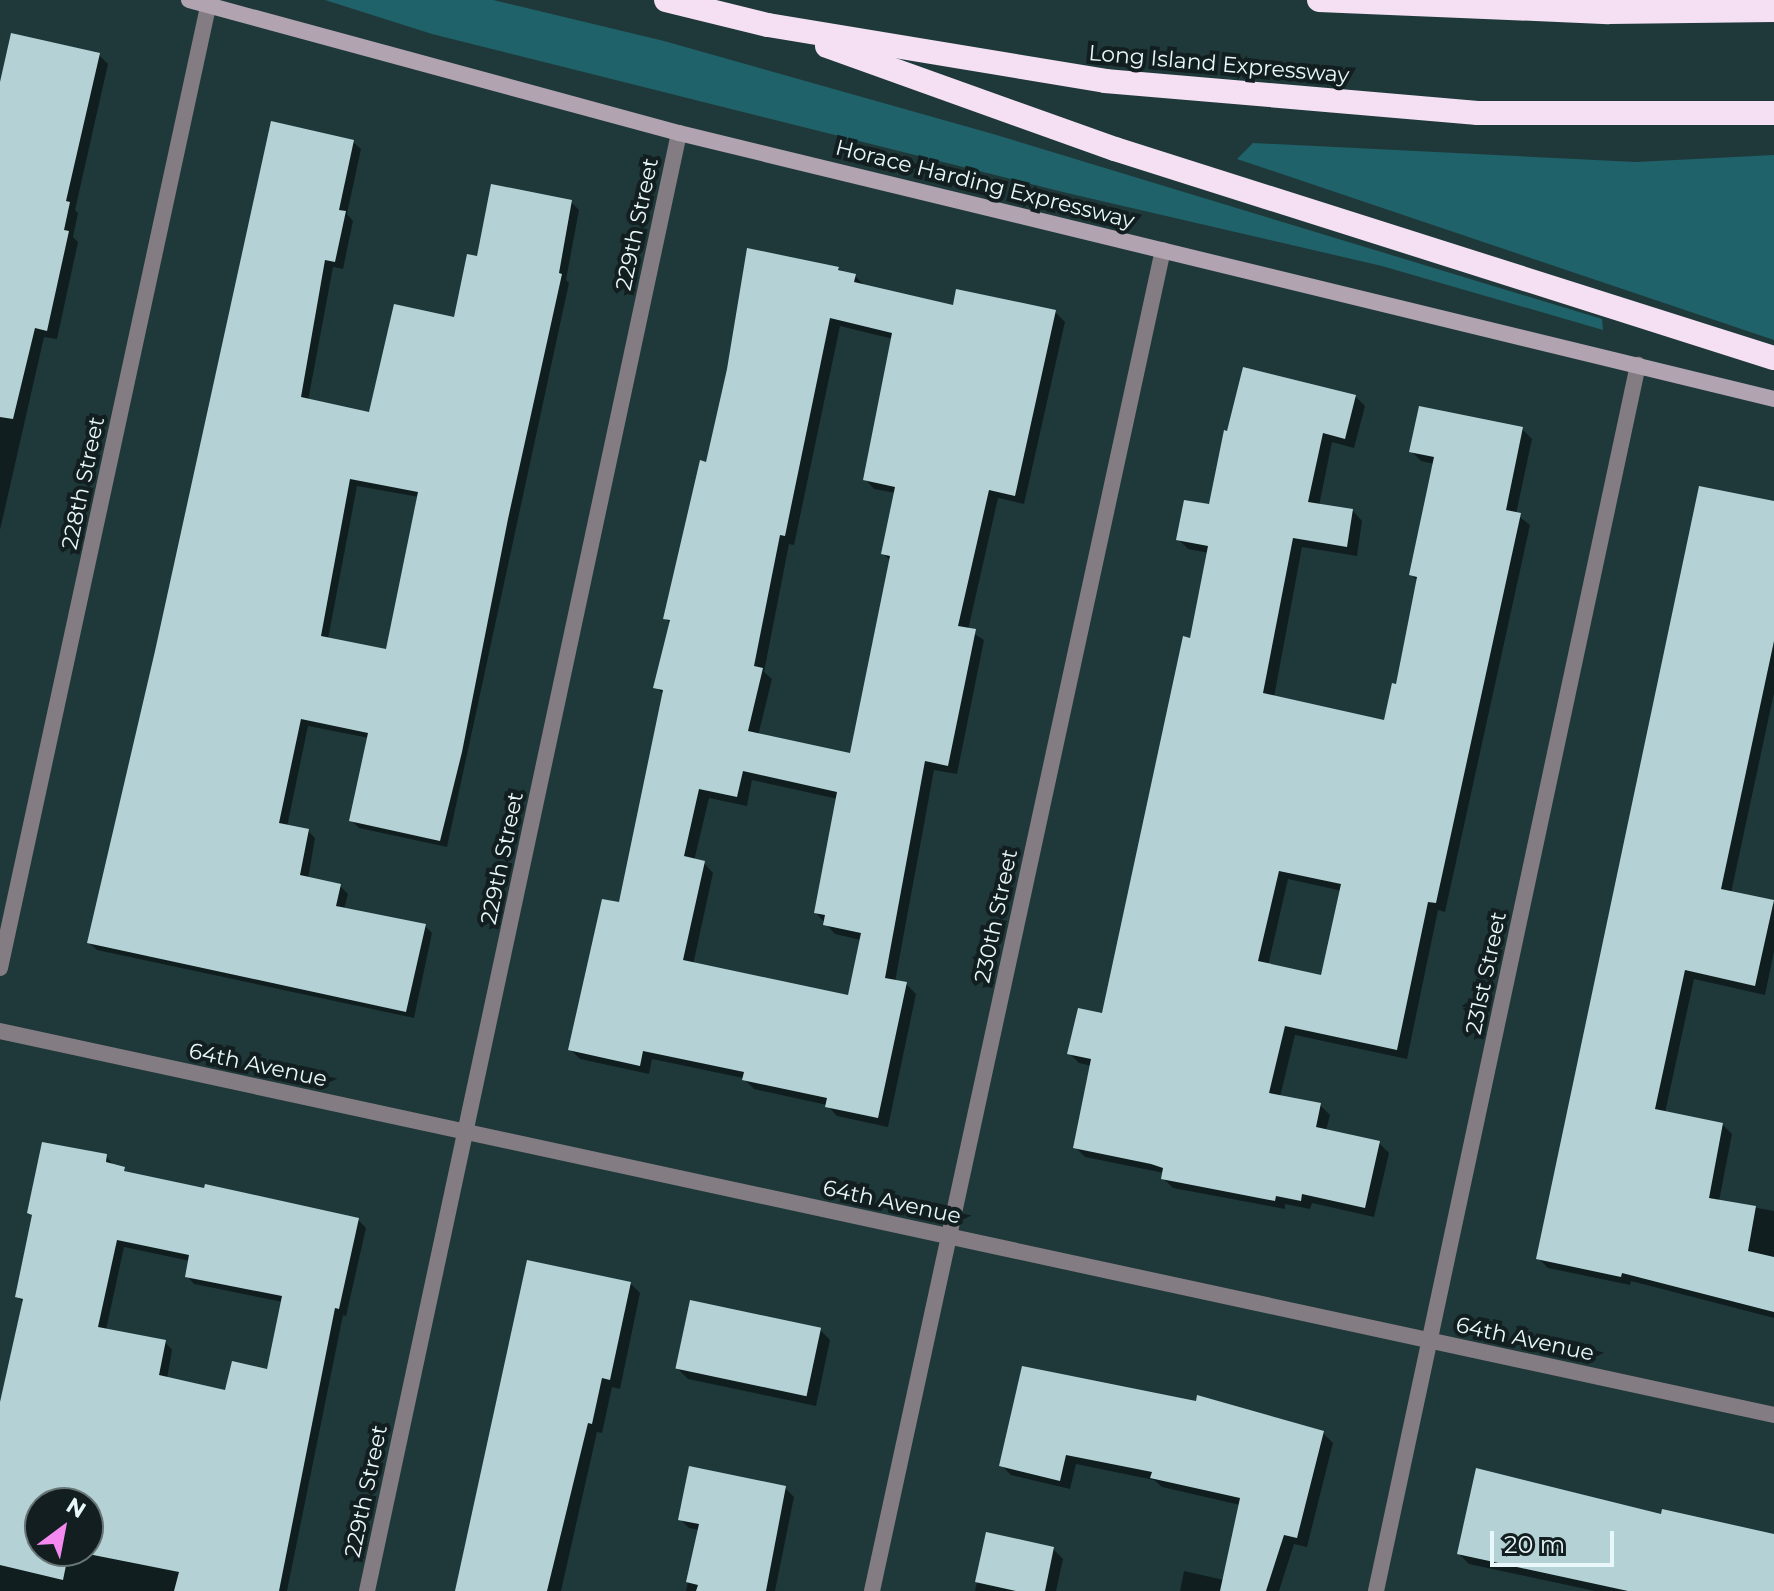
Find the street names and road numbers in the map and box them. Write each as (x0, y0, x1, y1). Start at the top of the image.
street label: Long Island Expressway (1088, 39, 1350, 89)
street label: Horace Harding Expressway (833, 134, 1137, 234)
street label: 229th Street (610, 155, 664, 293)
street label: 228th Street (56, 414, 110, 552)
street label: 229th Street (475, 789, 529, 927)
street label: 230th Street (969, 847, 1023, 985)
street label: 231st Street (1460, 909, 1512, 1037)
street label: 64th Avenue (187, 1037, 329, 1093)
street label: 64th Avenue (821, 1174, 963, 1230)
street label: 64th Avenue (1454, 1311, 1596, 1367)
street label: 229th Street (339, 1422, 393, 1560)

